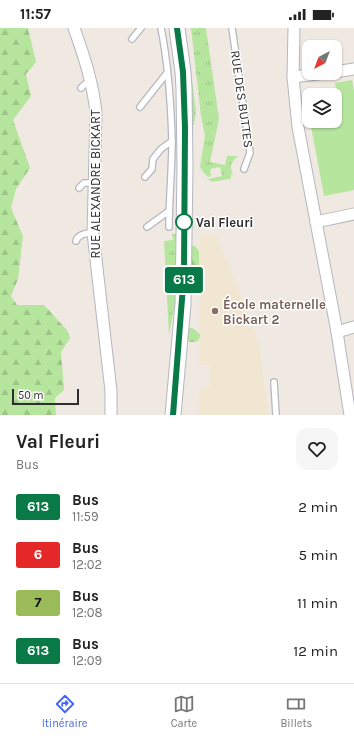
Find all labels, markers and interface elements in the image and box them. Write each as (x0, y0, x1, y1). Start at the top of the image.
text: 11:57 (20, 5, 51, 23)
north arrow (302, 40, 342, 80)
map controls (302, 40, 342, 128)
street label: RUE DES BUTTES (228, 49, 256, 149)
button: layers (302, 88, 342, 128)
street label: RUE ALEXANDRE BICKART (88, 109, 103, 258)
marker: Val Fleuri (175, 213, 193, 231)
place label: Val Fleuri (196, 215, 254, 230)
line badge: 613 (161, 267, 207, 293)
text: 613 (173, 271, 195, 288)
place label: École maternelle Bickart 2 (223, 295, 326, 327)
marker: École maternelle Bickart 2 (210, 306, 220, 316)
scale bar (12, 387, 79, 406)
text: 50 m (18, 389, 44, 402)
button: heart (296, 428, 338, 470)
text: Val Fleuri (16, 431, 100, 453)
text: Bus (16, 457, 39, 472)
text: Bus (72, 491, 99, 509)
text: 613 (27, 498, 49, 515)
text: 2 min (298, 498, 338, 516)
text: 11:59 (72, 509, 98, 524)
text: Bus (72, 539, 99, 557)
text: 6 (34, 546, 42, 563)
text: 5 min (298, 546, 338, 564)
text: 12:02 (72, 557, 102, 572)
text: Bus (72, 587, 99, 605)
text: 7 (35, 594, 41, 611)
text: 11 min (297, 594, 338, 612)
text: 12:08 (72, 605, 103, 620)
text: Bus (72, 635, 99, 653)
text: 613 (27, 642, 49, 659)
text: 12 min (293, 642, 338, 660)
text: 12:09 (72, 653, 102, 668)
tab: Itinéraire (42, 693, 87, 730)
tab: Carte (171, 693, 197, 730)
tab: Billets (280, 693, 312, 730)

